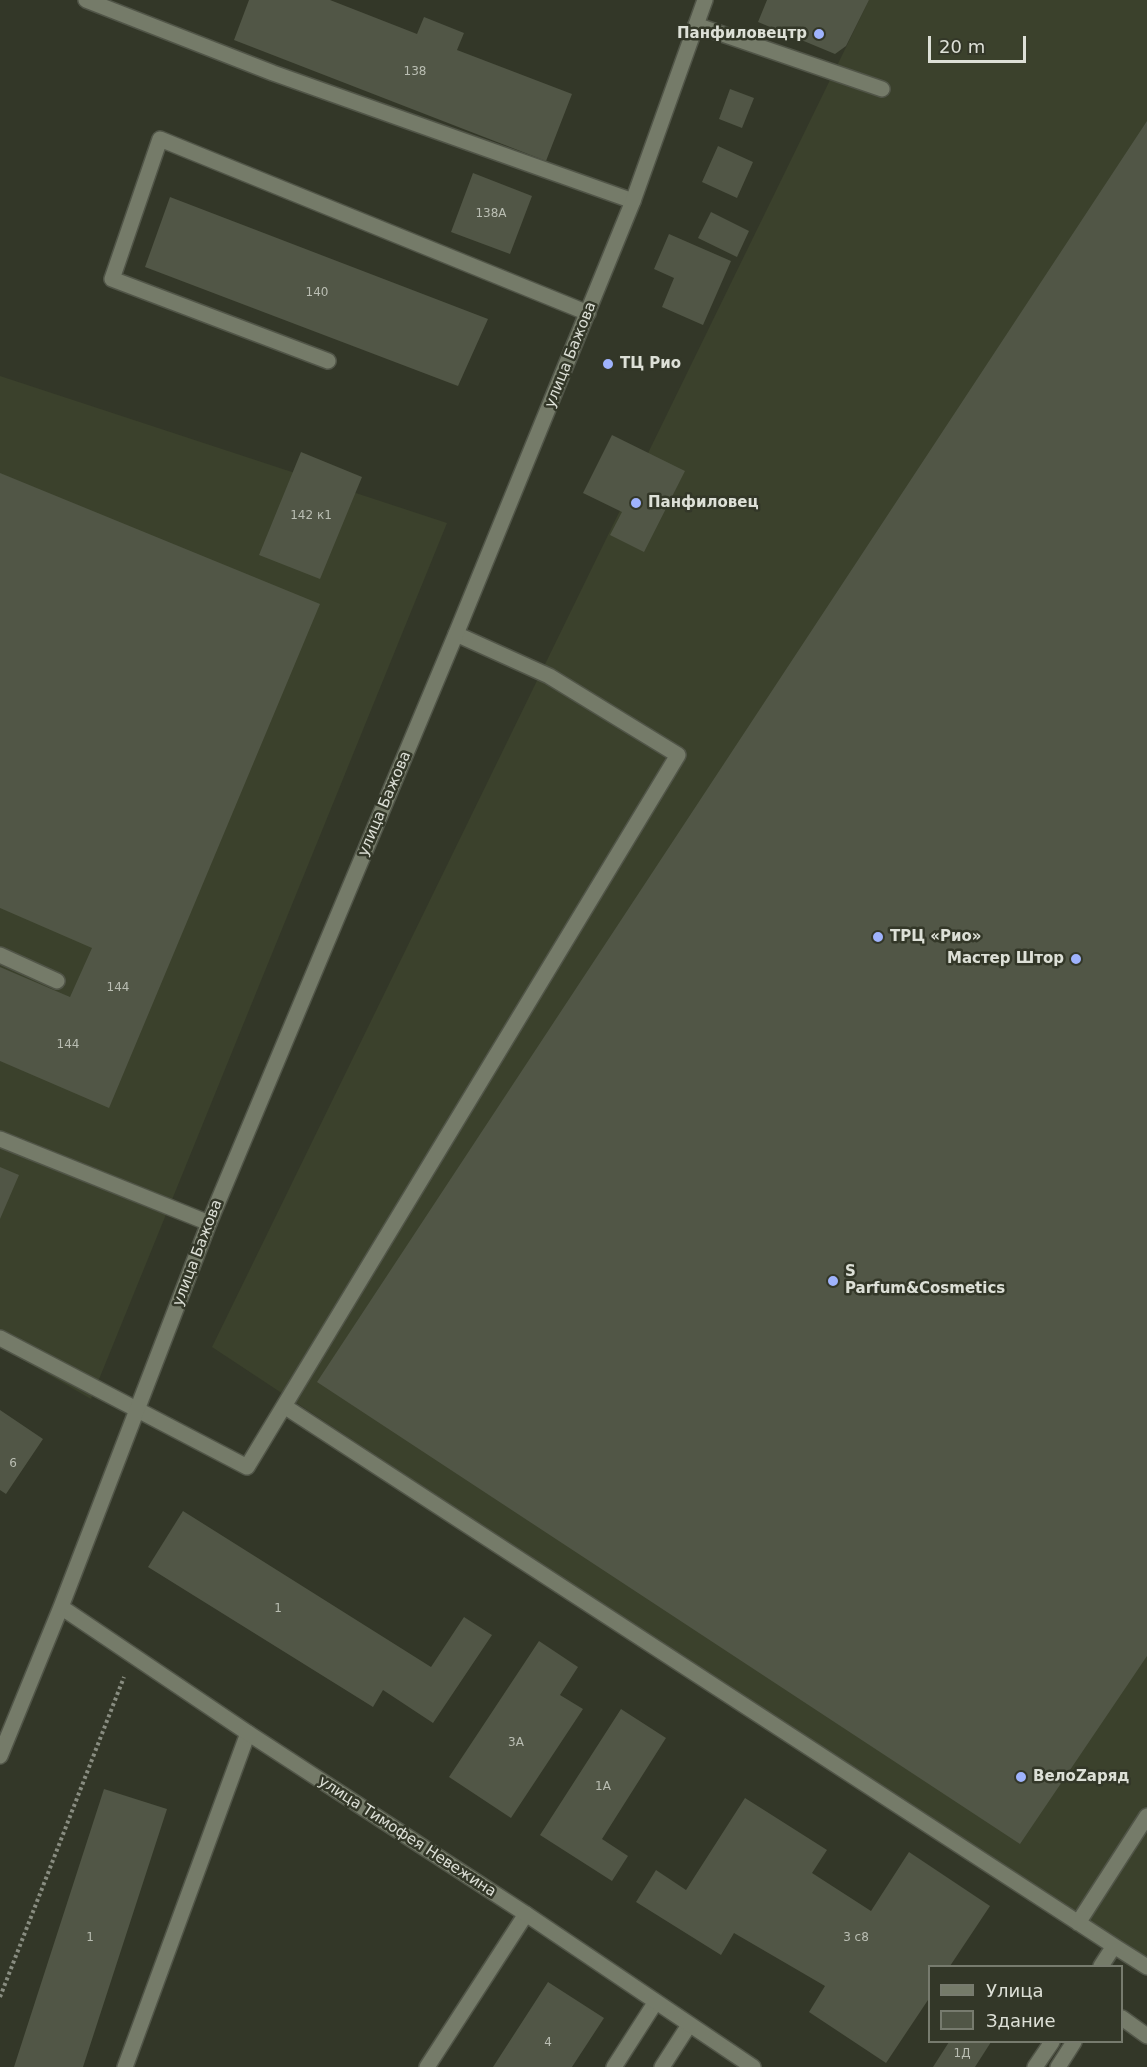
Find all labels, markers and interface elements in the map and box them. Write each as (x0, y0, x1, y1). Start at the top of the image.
scale bar (931, 24, 1028, 62)
place label: Панфиловецтр (677, 25, 807, 43)
marker: Панфиловецтр (812, 27, 826, 41)
text: 20 m (939, 36, 985, 57)
house number: 138 (404, 65, 426, 79)
house number: 138А (475, 207, 507, 221)
house number: 140 (306, 286, 328, 300)
street label: улица Бажова (542, 299, 600, 411)
place label: ТЦ Рио (620, 355, 681, 373)
marker: ТЦ Рио (601, 357, 615, 371)
place label: Панфиловец (648, 494, 759, 512)
marker: Панфиловец (629, 496, 643, 510)
house number: 142 к1 (290, 509, 332, 523)
street label: улица Бажова (355, 749, 415, 859)
place label: ТРЦ «Рио» (890, 928, 982, 946)
marker: ТРЦ «Рио» (871, 930, 885, 944)
place label: Мастер Штор (947, 950, 1064, 968)
marker: Мастер Штор (1069, 952, 1083, 966)
house number: 144 (107, 981, 129, 995)
house number: 144 (57, 1038, 79, 1052)
street label: улица Бажова (169, 1197, 227, 1309)
place label: S Parfum&Cosmetics (845, 1263, 1005, 1298)
marker: S Parfum&Cosmetics (826, 1274, 840, 1288)
house number: 6 (9, 1457, 17, 1471)
house number: 1 (274, 1602, 282, 1616)
house number: 3А (508, 1736, 524, 1750)
place label: ВелоZаряд (1033, 1768, 1129, 1786)
marker: ВелоZаряд (1014, 1770, 1028, 1784)
street label: улица Тимофея Невежина (315, 1773, 499, 1901)
house number: 1А (595, 1780, 611, 1794)
house number: 1 (86, 1931, 94, 1945)
house number: 3 с8 (843, 1931, 869, 1945)
legend (928, 1965, 1123, 2043)
text: Улица (986, 1980, 1043, 2001)
text: Здание (986, 2010, 1056, 2031)
house number: 4 (544, 2036, 552, 2050)
house number: 1Д (953, 2047, 971, 2061)

